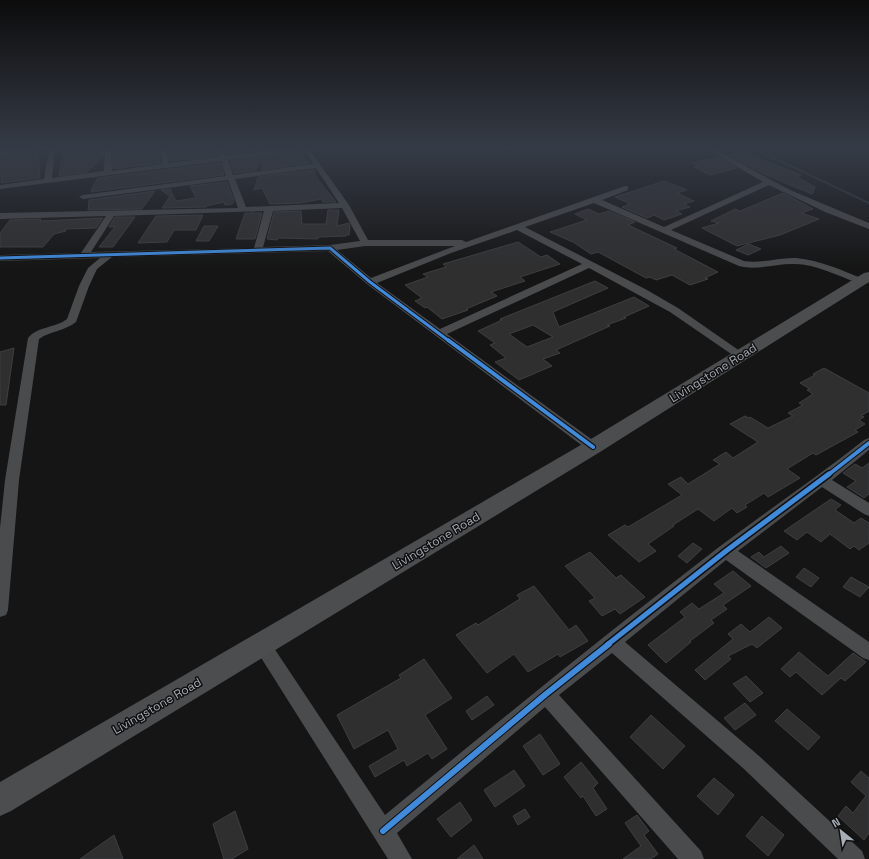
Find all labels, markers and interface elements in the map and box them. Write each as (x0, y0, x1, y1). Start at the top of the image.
street label: Livingstone Road (666, 340, 760, 406)
street label: Livingstone Road (389, 508, 483, 574)
street label: Livingstone Road (110, 674, 204, 738)
north arrow (821, 811, 861, 851)
text: N (829, 814, 843, 830)

